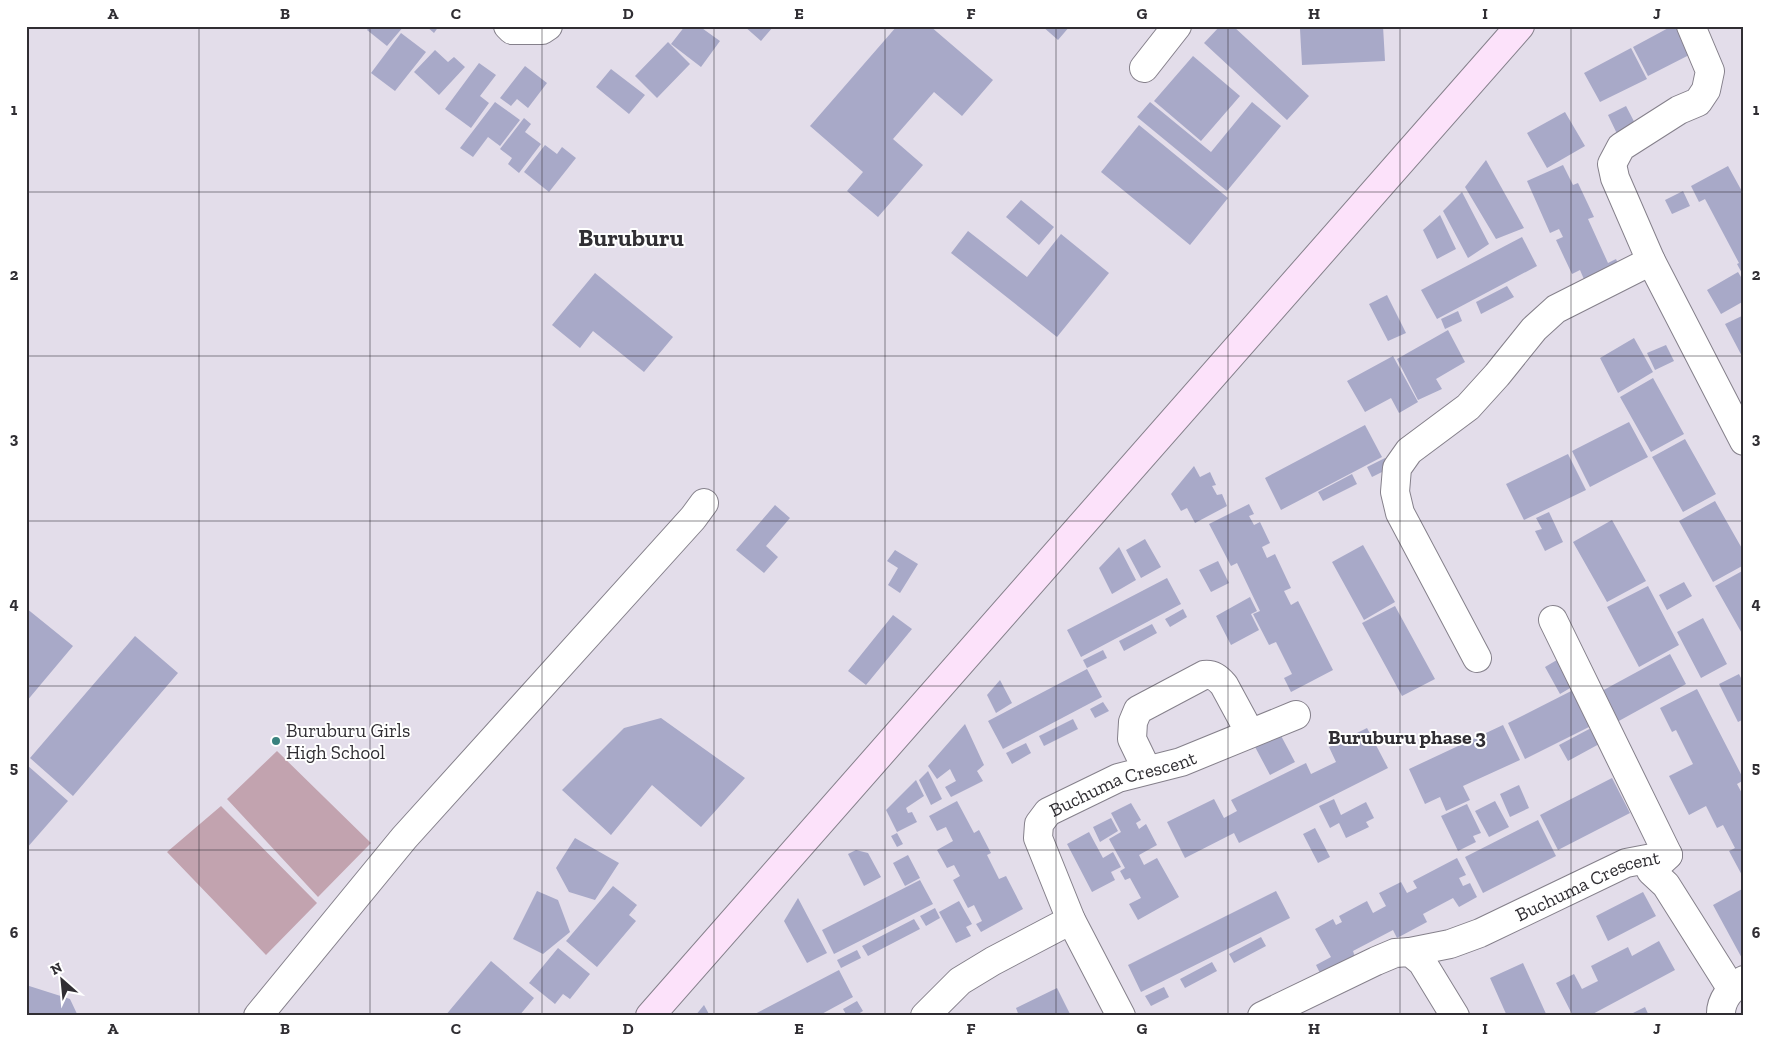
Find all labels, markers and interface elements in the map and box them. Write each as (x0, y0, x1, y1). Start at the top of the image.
text: A (108, 4, 119, 23)
text: B (280, 4, 290, 23)
text: C (451, 4, 461, 23)
text: D (622, 4, 634, 23)
text: E (794, 4, 804, 23)
text: F (966, 4, 976, 23)
text: G (1137, 4, 1148, 23)
text: H (1308, 4, 1320, 23)
text: I (1482, 4, 1488, 23)
text: J (1653, 4, 1661, 23)
text: 1 (11, 100, 18, 119)
text: 1 (1753, 100, 1760, 119)
district label: Buruburu (578, 223, 684, 252)
text: 2 (10, 265, 19, 284)
text: 2 (1752, 265, 1761, 284)
text: 3 (10, 429, 19, 448)
text: 3 (1752, 429, 1761, 448)
text: 4 (9, 594, 19, 613)
text: 4 (1751, 594, 1761, 613)
place label: Buruburu Girls High School (286, 719, 410, 764)
district label: Buruburu phase 3 (1328, 725, 1486, 749)
marker: Buruburu Girls High School (270, 735, 282, 747)
street label: Buchuma Crescent (1046, 746, 1200, 822)
text: 5 (10, 758, 18, 777)
text: 5 (1752, 758, 1760, 777)
street label: Buchuma Crescent (1512, 846, 1662, 926)
text: 6 (10, 923, 19, 942)
text: 6 (1752, 923, 1761, 942)
north arrow (38, 954, 88, 1004)
text: N (48, 959, 65, 979)
text: A (108, 1019, 119, 1038)
text: B (280, 1019, 290, 1038)
text: C (451, 1019, 461, 1038)
text: D (622, 1019, 634, 1038)
text: E (794, 1019, 804, 1038)
text: F (966, 1019, 976, 1038)
text: G (1137, 1019, 1148, 1038)
text: H (1308, 1019, 1320, 1038)
text: I (1482, 1019, 1488, 1038)
text: J (1653, 1019, 1661, 1038)

